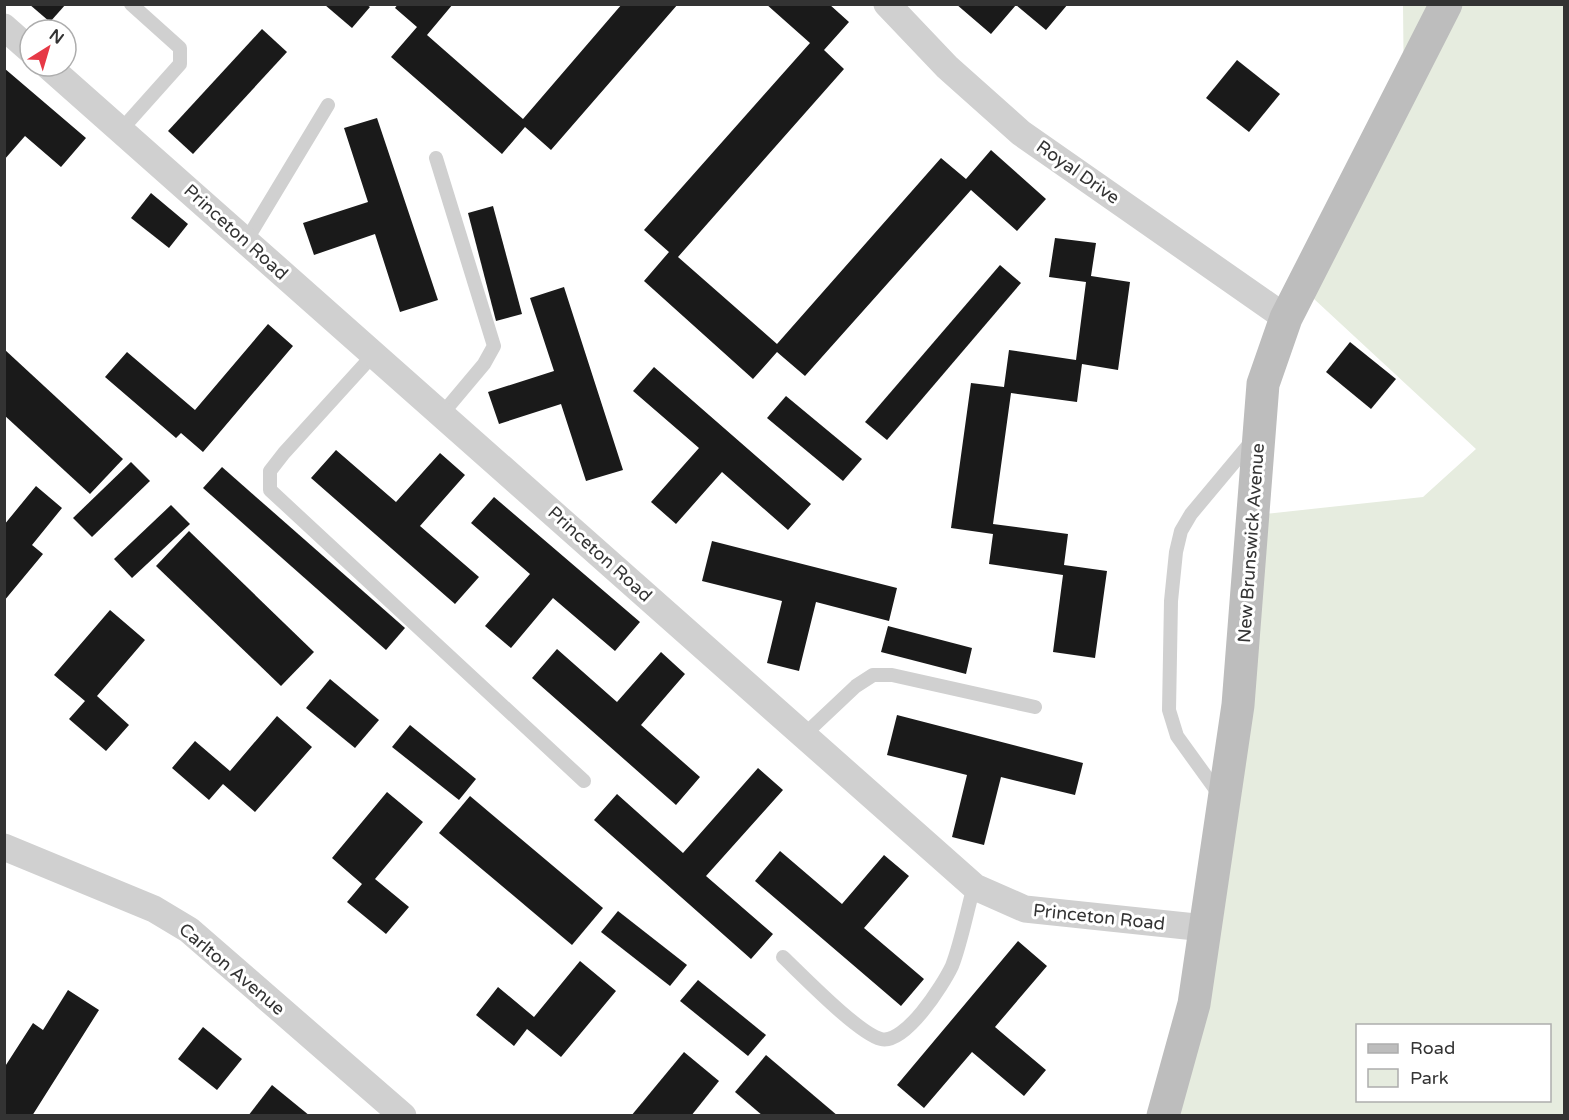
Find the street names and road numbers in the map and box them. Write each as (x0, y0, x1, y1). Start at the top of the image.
street label: Royal Drive (1032, 135, 1124, 209)
street label: Princeton Road (179, 179, 293, 285)
street label: New Brunswick Avenue (1233, 442, 1269, 644)
street label: Princeton Road (543, 501, 657, 607)
street label: Princeton Road (1032, 899, 1166, 935)
street label: Carlton Avenue (174, 918, 290, 1020)

